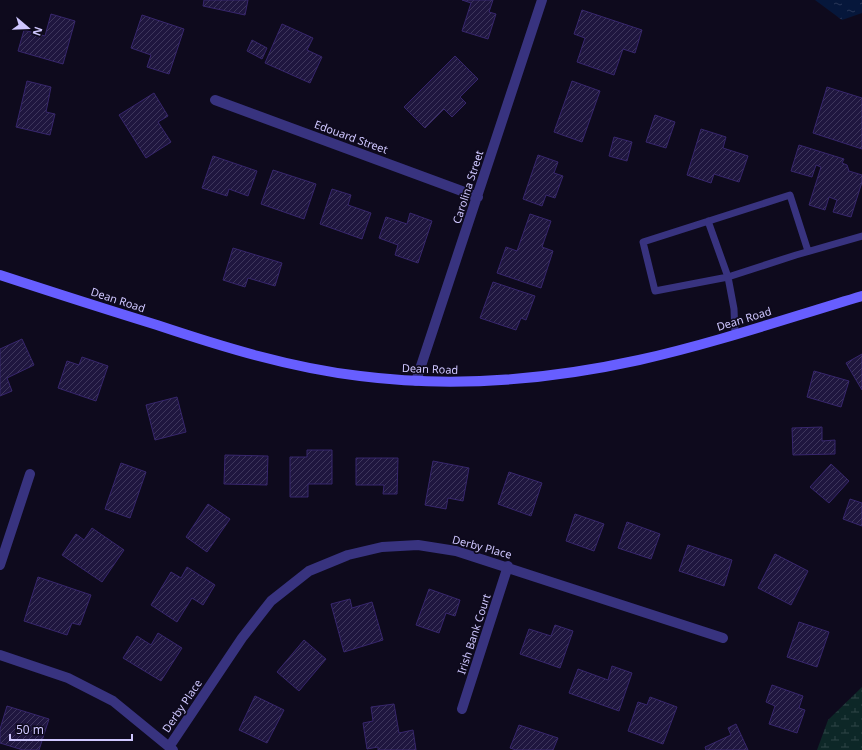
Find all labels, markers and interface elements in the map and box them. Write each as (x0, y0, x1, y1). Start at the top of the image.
north arrow (8, 8, 48, 48)
text: N (29, 25, 46, 38)
street label: Edouard Street (312, 116, 390, 157)
street label: Carolina Street (449, 148, 486, 225)
street label: Dean Road (89, 284, 147, 315)
street label: Dean Road (715, 303, 773, 334)
street label: Dean Road (402, 360, 459, 377)
street label: Derby Place (451, 531, 514, 562)
street label: Irish Bank Court (453, 592, 494, 676)
street label: Derby Place (158, 676, 205, 735)
scale bar (10, 716, 132, 742)
text: 50 m (16, 721, 44, 738)

